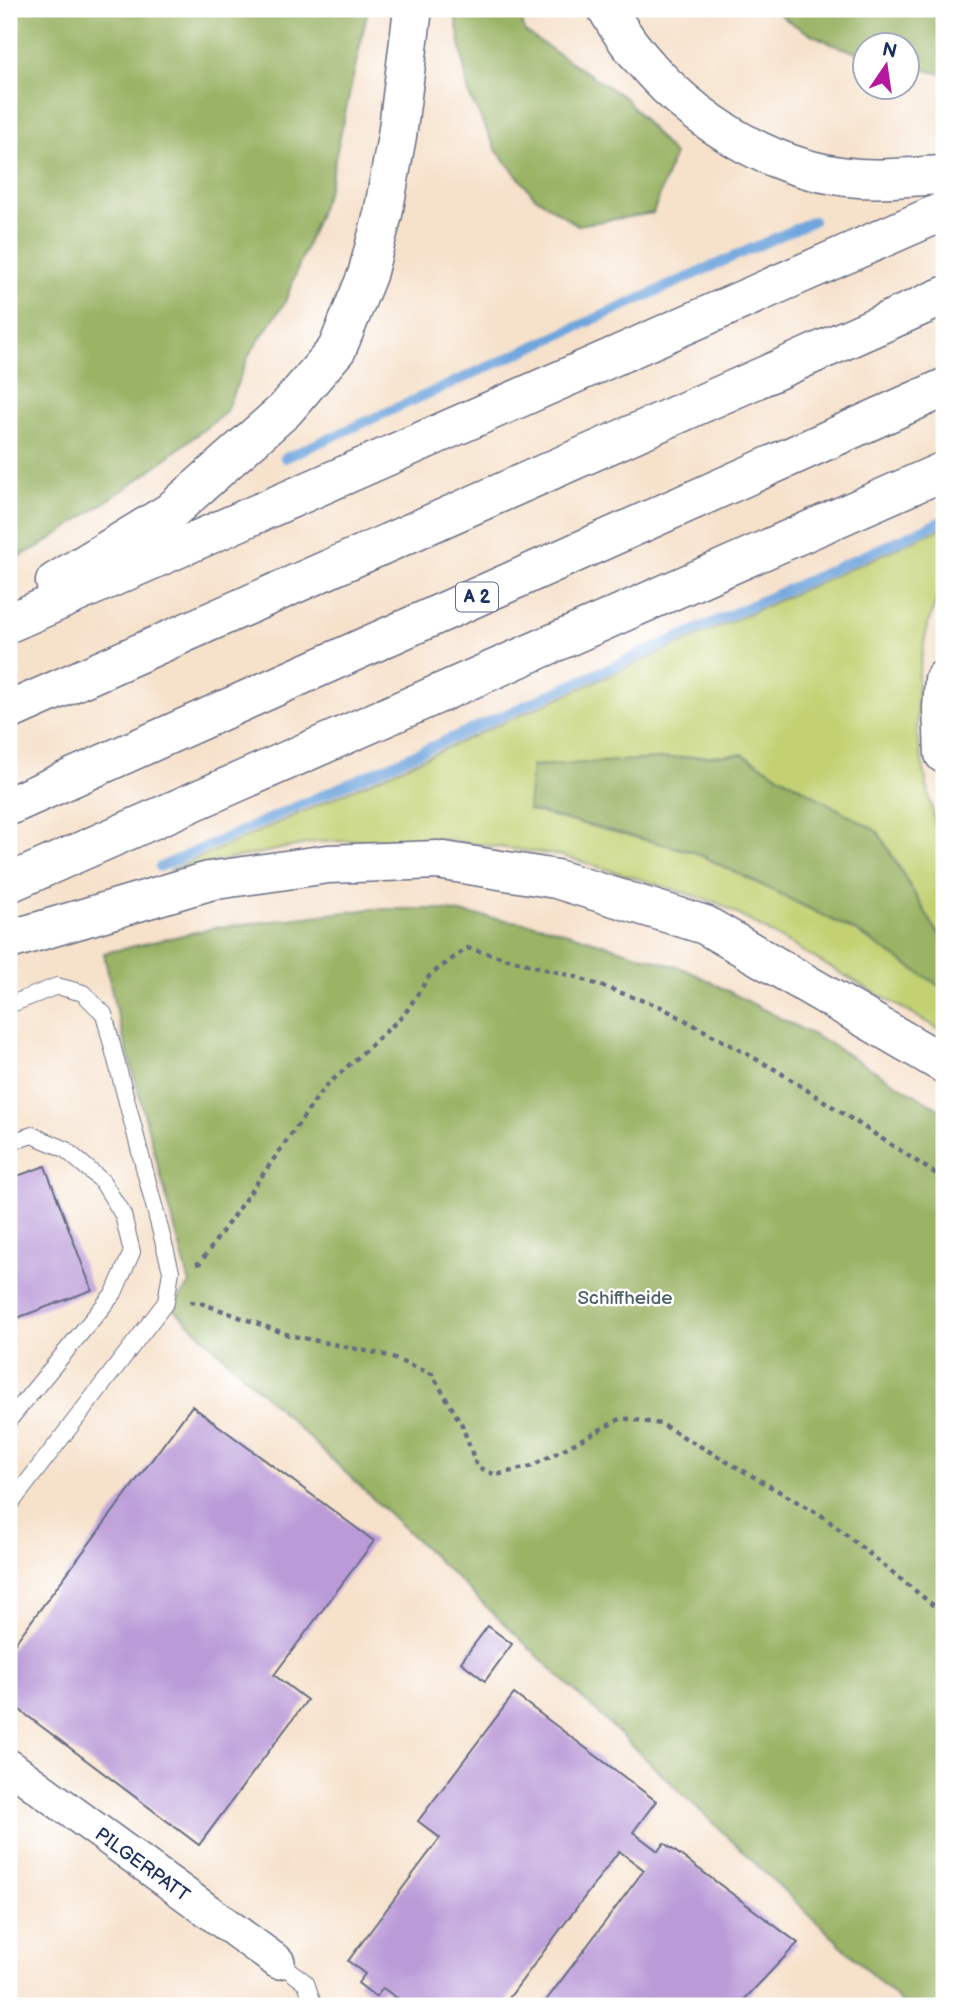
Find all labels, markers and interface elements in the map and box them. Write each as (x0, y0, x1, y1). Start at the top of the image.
north arrow (852, 32, 922, 102)
text: N (880, 38, 899, 64)
road number: A 2 (456, 582, 498, 612)
park label: Schiffheide (577, 1287, 673, 1310)
street label: PILGERPATT (90, 1823, 195, 1908)

